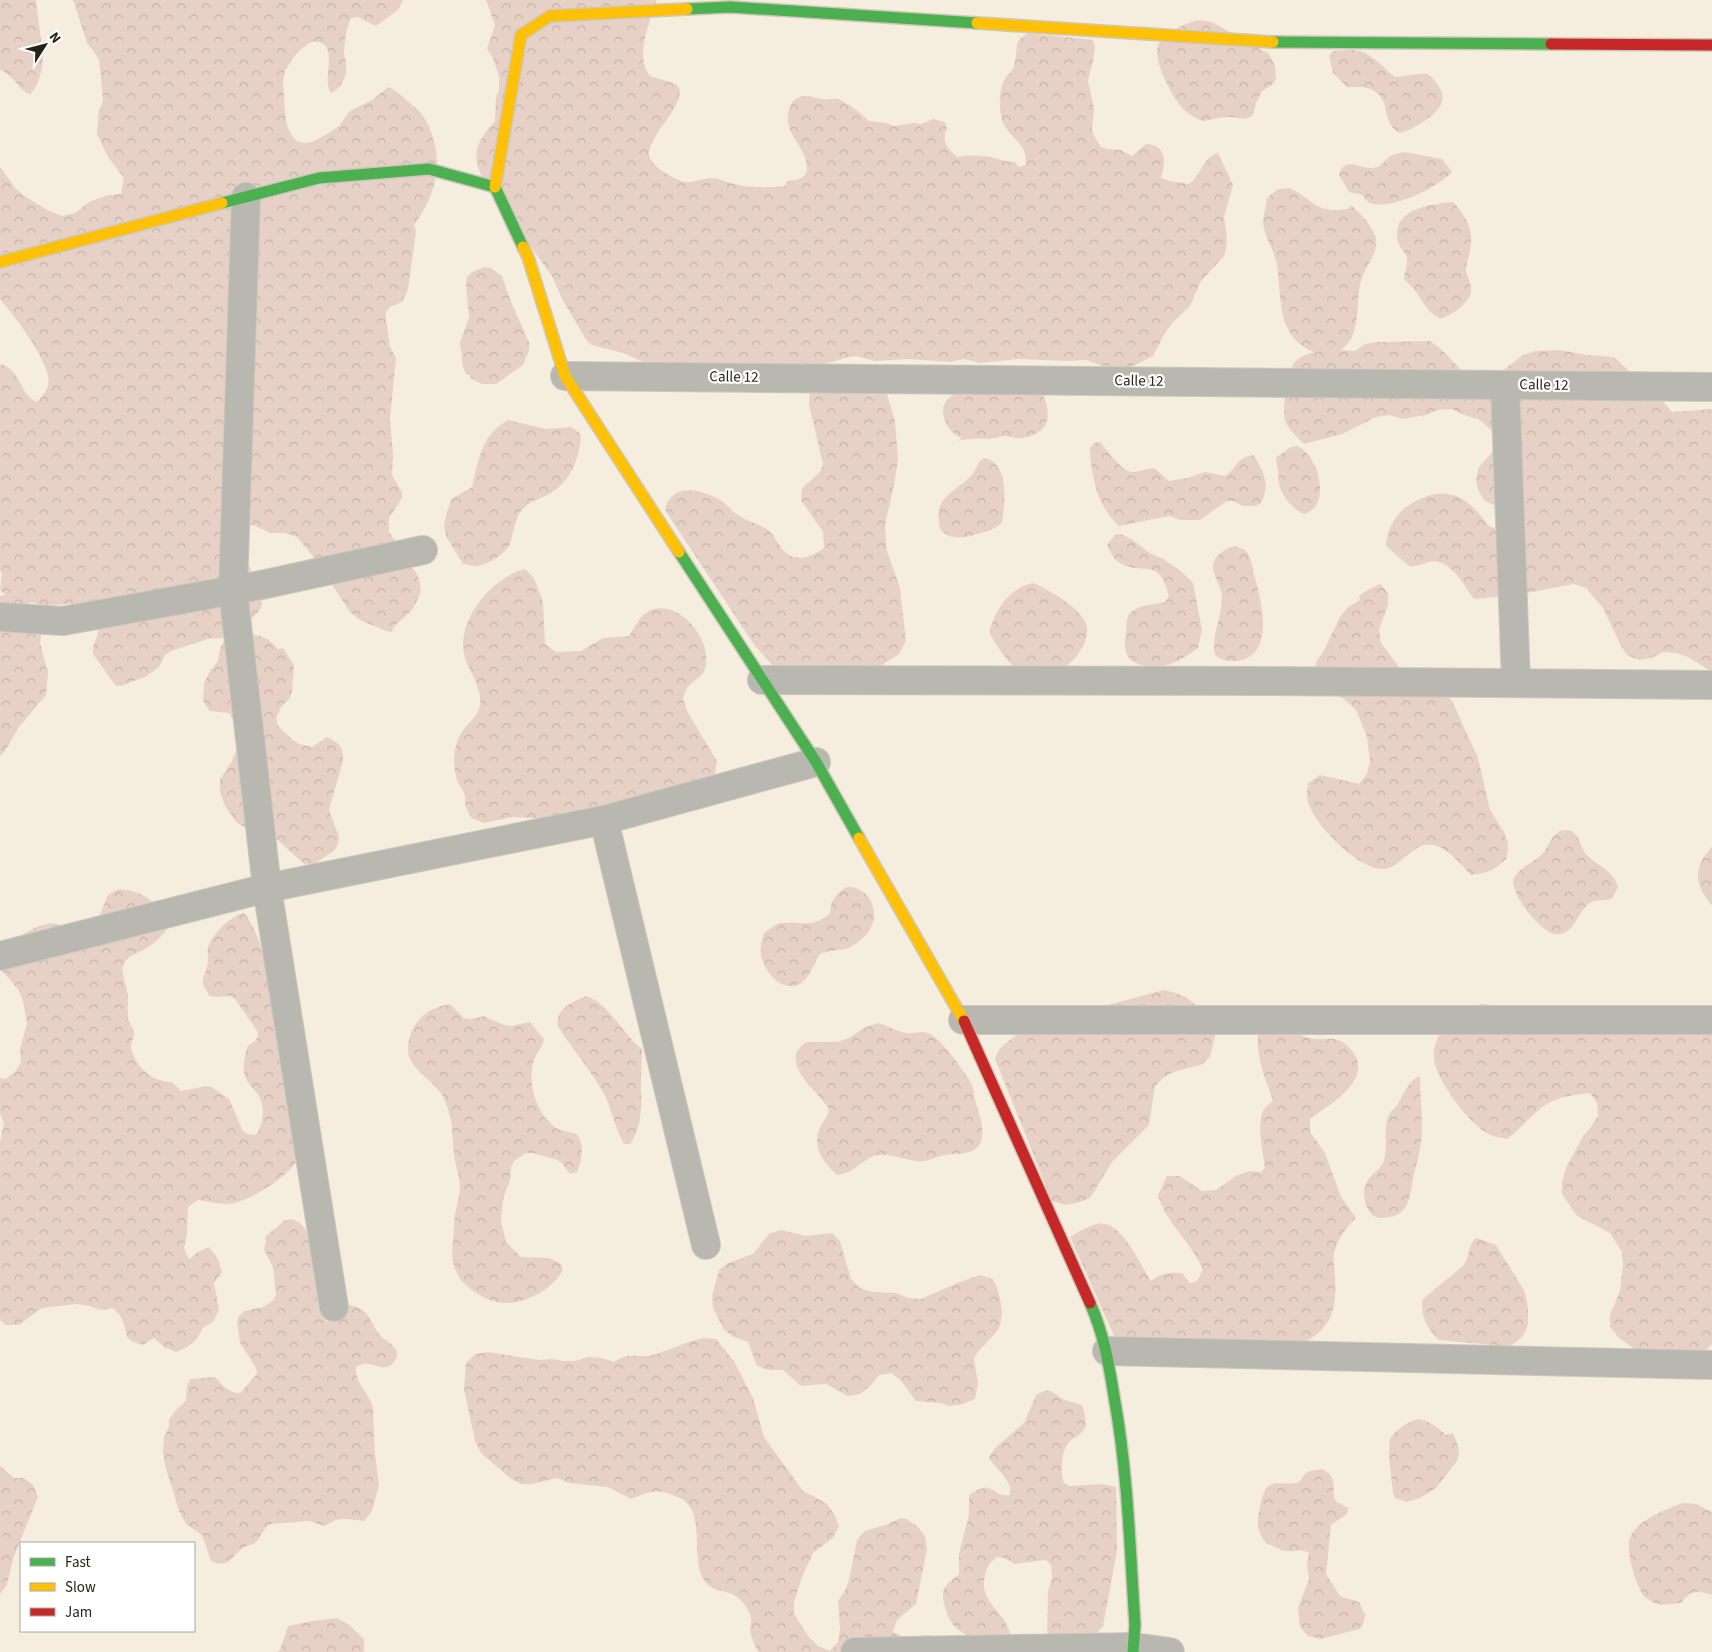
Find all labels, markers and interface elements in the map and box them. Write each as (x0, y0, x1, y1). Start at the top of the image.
north arrow (20, 20, 70, 70)
text: N (44, 28, 66, 48)
street label: Calle 12 (709, 366, 759, 388)
street label: Calle 12 (1114, 370, 1164, 392)
street label: Calle 12 (1519, 374, 1569, 396)
legend (20, 1542, 195, 1632)
text: Fast (65, 1552, 91, 1573)
text: Slow (65, 1577, 96, 1598)
text: Jam (65, 1602, 92, 1623)

